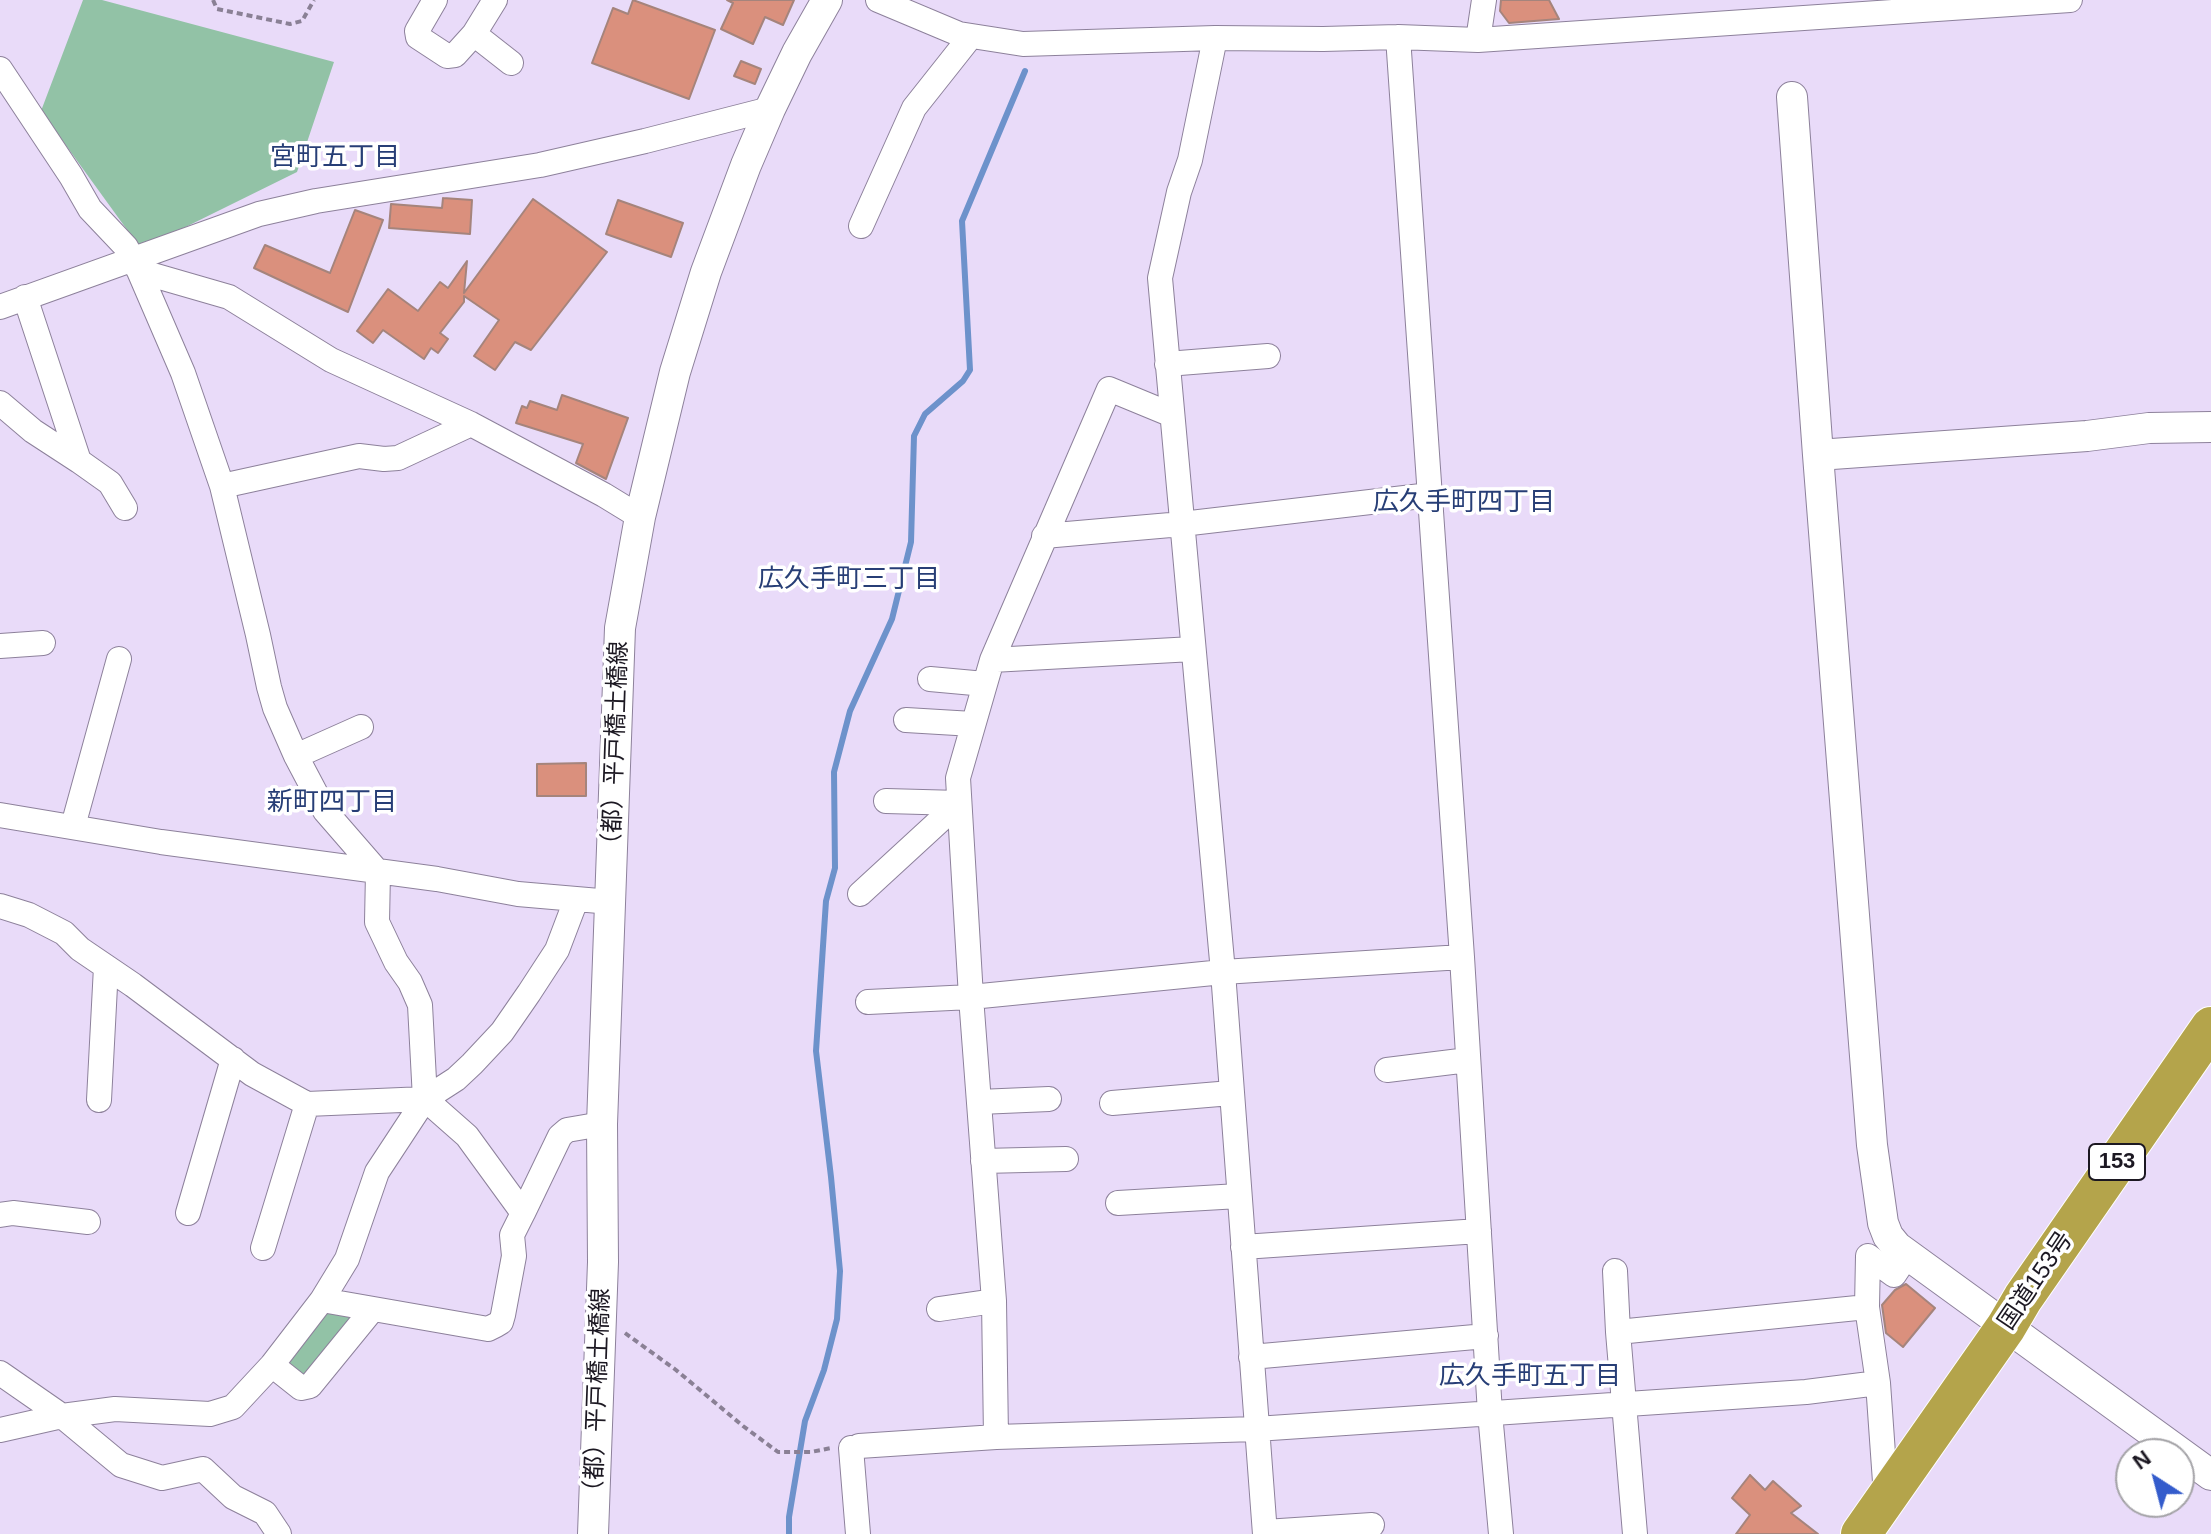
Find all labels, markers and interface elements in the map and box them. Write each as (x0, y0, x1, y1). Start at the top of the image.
district label: 宮町五丁目 (270, 142, 400, 174)
district label: 広久手町四丁目 (1373, 487, 1555, 519)
district label: 広久手町三丁目 (758, 564, 940, 596)
street label: （都）平戸橋土橋線 (598, 641, 634, 857)
district label: 新町四丁目 (267, 787, 397, 819)
road number: 153 (2089, 1144, 2145, 1180)
street label: 国道153号 (1993, 1227, 2079, 1335)
street label: （都）平戸橋土橋線 (580, 1288, 616, 1504)
district label: 広久手町五丁目 (1439, 1361, 1621, 1393)
north arrow (2115, 1438, 2195, 1518)
text: N (2128, 1445, 2156, 1475)

